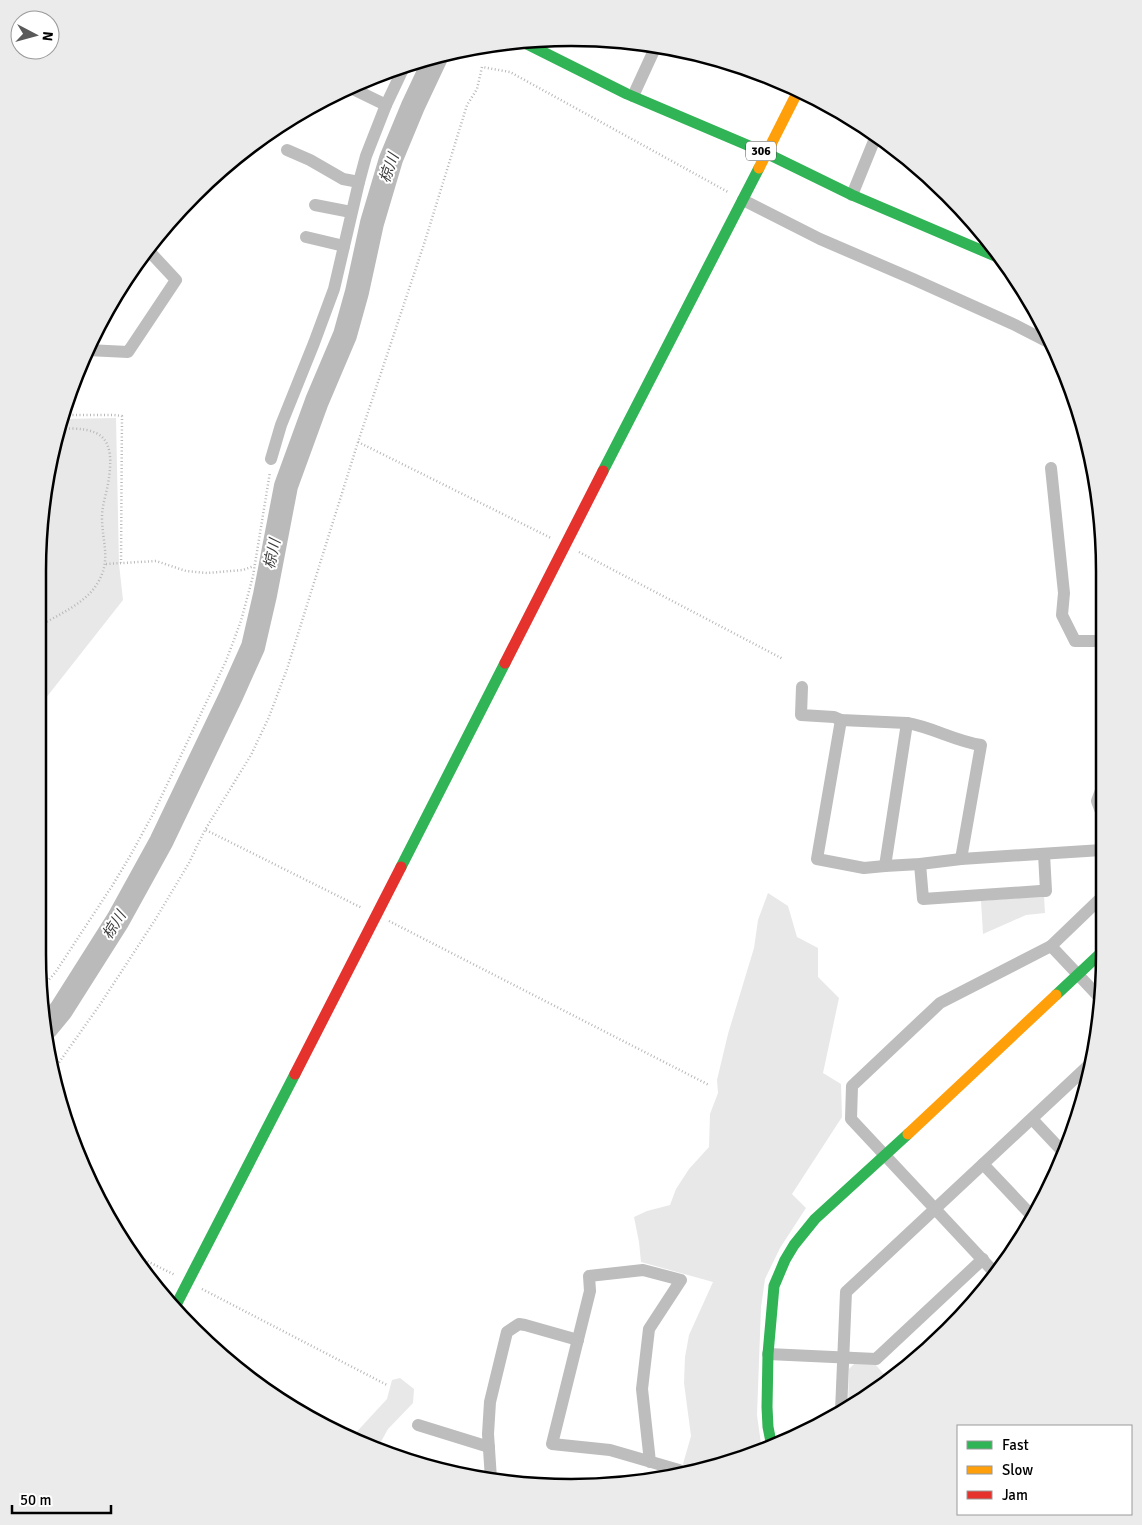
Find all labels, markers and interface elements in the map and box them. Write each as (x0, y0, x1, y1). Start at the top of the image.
north arrow (10, 10, 60, 60)
text: N (38, 31, 56, 42)
road number: 306 (746, 142, 776, 160)
water label: 椋川 (376, 149, 403, 185)
water label: 椋川 (260, 536, 284, 571)
water label: 椋川 (98, 906, 131, 942)
legend (957, 1425, 1132, 1515)
text: Fast (1002, 1436, 1029, 1454)
text: Slow (1002, 1461, 1033, 1479)
scale bar (12, 1482, 111, 1514)
text: Jam (1002, 1486, 1028, 1504)
text: 50 m (20, 1491, 51, 1509)

